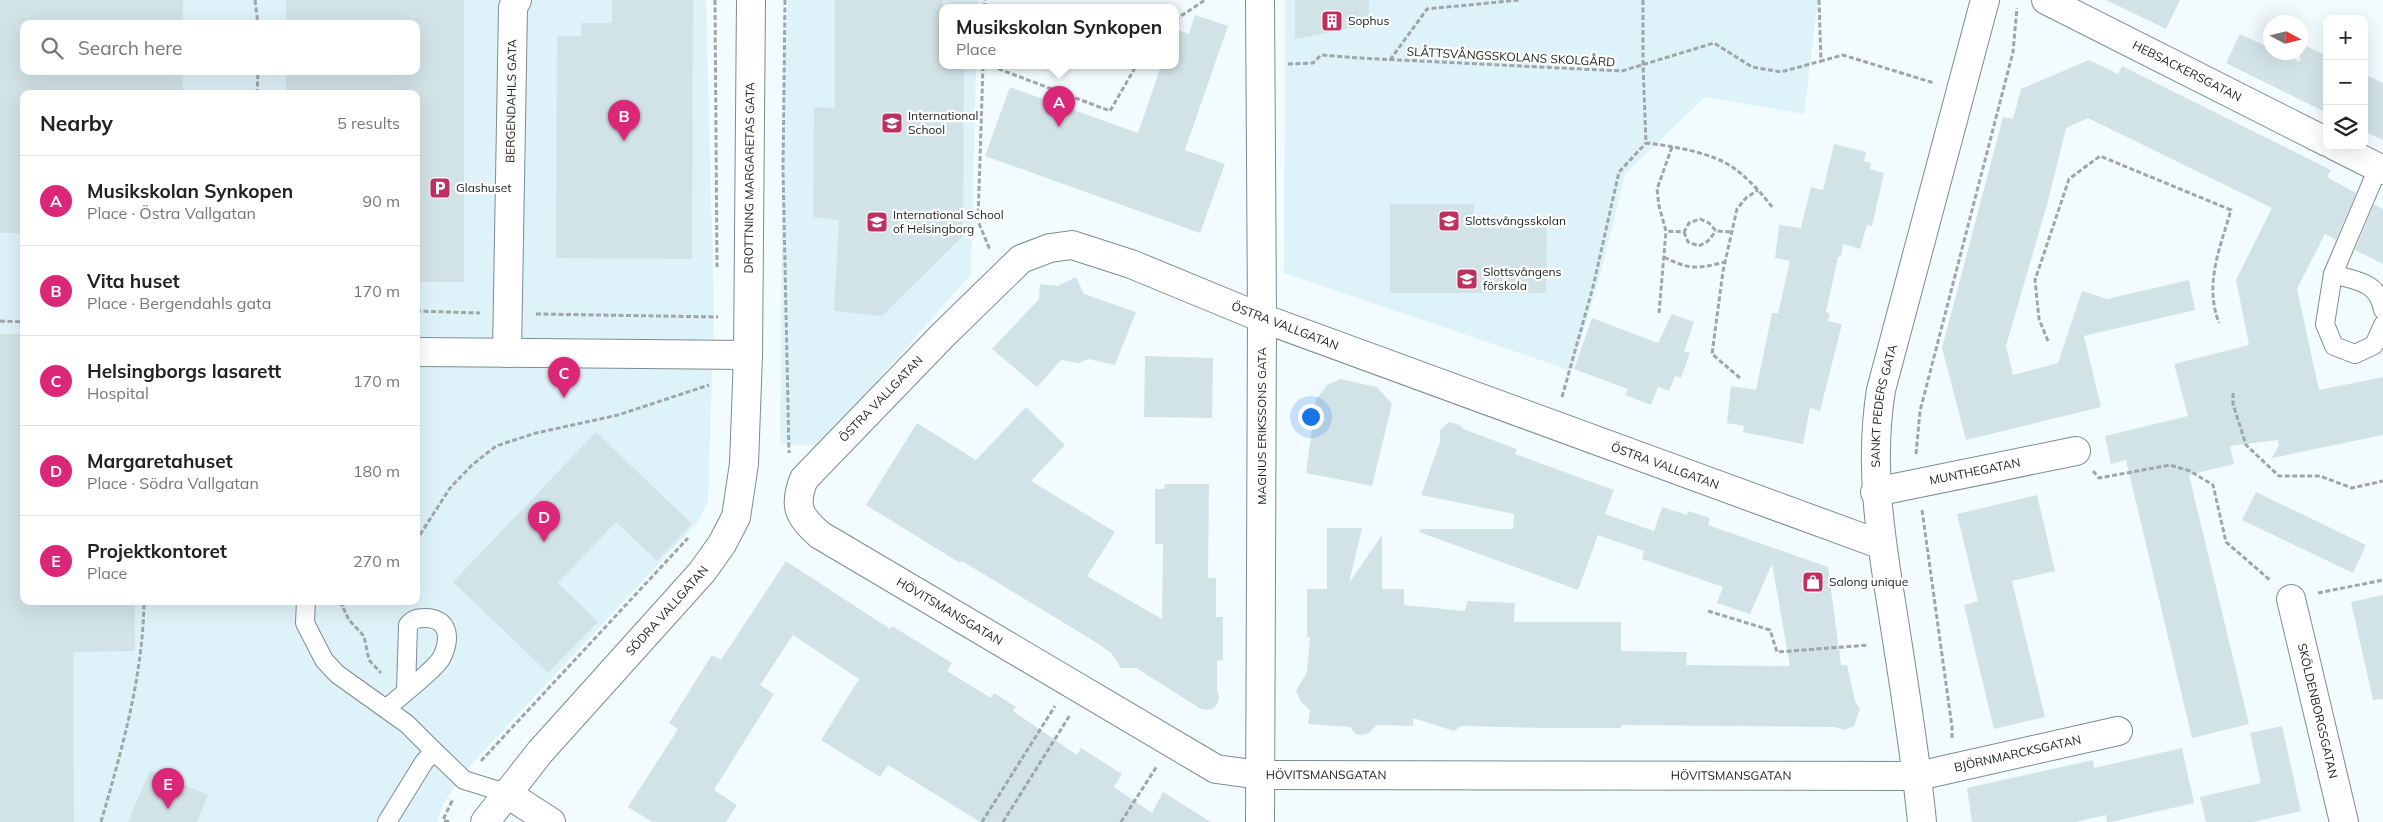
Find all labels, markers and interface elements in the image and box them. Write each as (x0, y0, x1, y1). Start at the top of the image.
popup (939, 4, 1179, 69)
building icon: Sophus (1320, 9, 1344, 33)
place label: Sophus (1348, 13, 1389, 28)
text: Musikskolan Synkopen (956, 15, 1162, 39)
north arrow (2263, 15, 2308, 60)
map controls (2323, 15, 2368, 150)
button: + (2323, 15, 2368, 60)
search box (20, 20, 420, 75)
icon: search (38, 34, 66, 62)
text: Search here (78, 36, 182, 60)
street label: HEBSACKERSGATAN (2130, 37, 2244, 105)
street label: BERGENDAHLS GATA (502, 39, 519, 163)
text: Place (956, 39, 996, 59)
street label: SLÅTTSVÅNGSSKOLANS SKOLGÅRD (1406, 44, 1616, 69)
button: − (2323, 60, 2368, 105)
street label: DROTTNING MARGARETAS GATA (741, 82, 757, 273)
pin: A (1043, 86, 1075, 127)
pin: B (608, 100, 640, 141)
button: layers (2323, 105, 2368, 150)
place label: International School (908, 108, 978, 137)
text: Nearby (40, 110, 113, 136)
school or university icon: International School (880, 111, 904, 135)
text: 5 results (337, 113, 400, 133)
parking icon: Glashuset (428, 176, 452, 200)
text: Musikskolan Synkopen (87, 179, 293, 203)
place label: Glashuset (456, 180, 511, 195)
text: A (50, 191, 62, 211)
text: 90 m (363, 191, 400, 211)
text: Place · Östra Vallgatan (87, 203, 256, 223)
place label: International School of Helsingborg (893, 207, 1004, 236)
school or university icon: Slottsvångsskolan (1437, 209, 1461, 233)
school or university icon: International School of Helsingborg (865, 210, 889, 234)
place label: Slottsvångsskolan (1465, 213, 1566, 228)
place label: Slottsvångens förskola (1483, 264, 1562, 293)
school or university icon: Slottsvångens förskola (1455, 267, 1479, 291)
text: Vita huset (87, 269, 180, 293)
text: B (50, 281, 62, 301)
text: 170 m (353, 281, 400, 301)
text: Place · Bergendahls gata (87, 293, 271, 313)
street label: ÖSTRA VALLGATAN (1229, 298, 1341, 353)
street label: SANKT PEDERS GATA (1868, 342, 1900, 468)
street label: MAGNUS ERIKSSONS GATA (1254, 347, 1269, 505)
street label: ÖSTRA VALLGATAN (836, 352, 926, 445)
pin: C (548, 357, 580, 398)
text: Helsingborgs lasarett (87, 359, 281, 383)
text: C (51, 371, 61, 391)
text: 170 m (353, 371, 400, 391)
text: Hospital (87, 383, 149, 403)
your location (1298, 404, 1324, 430)
street label: ÖSTRA VALLGATAN (1609, 439, 1721, 492)
text: Margaretahuset (87, 449, 233, 473)
street label: MUNTHEGATAN (1928, 455, 2022, 488)
text: D (50, 461, 62, 481)
text: 180 m (353, 461, 400, 481)
text: Place · Södra Vallgatan (87, 473, 259, 493)
pin: D (528, 501, 560, 542)
text: Projektkontoret (87, 539, 227, 563)
text: E (51, 551, 61, 571)
text: 270 m (353, 551, 400, 571)
text: Place (87, 563, 127, 583)
street label: SÖDRA VALLGATAN (622, 563, 711, 659)
shop icon: Salong unique (1801, 570, 1825, 594)
street label: HÖVITSMANSGATAN (894, 574, 1006, 648)
place label: Salong unique (1829, 574, 1908, 589)
street label: SKÖLDENBORGSGATAN (2295, 642, 2341, 780)
street label: BJÖRNMARCKSGATAN (1953, 732, 2082, 775)
street label: HÖVITSMANSGATAN (1266, 767, 1386, 782)
pin: E (152, 768, 184, 809)
street label: HÖVITSMANSGATAN (1671, 768, 1791, 783)

